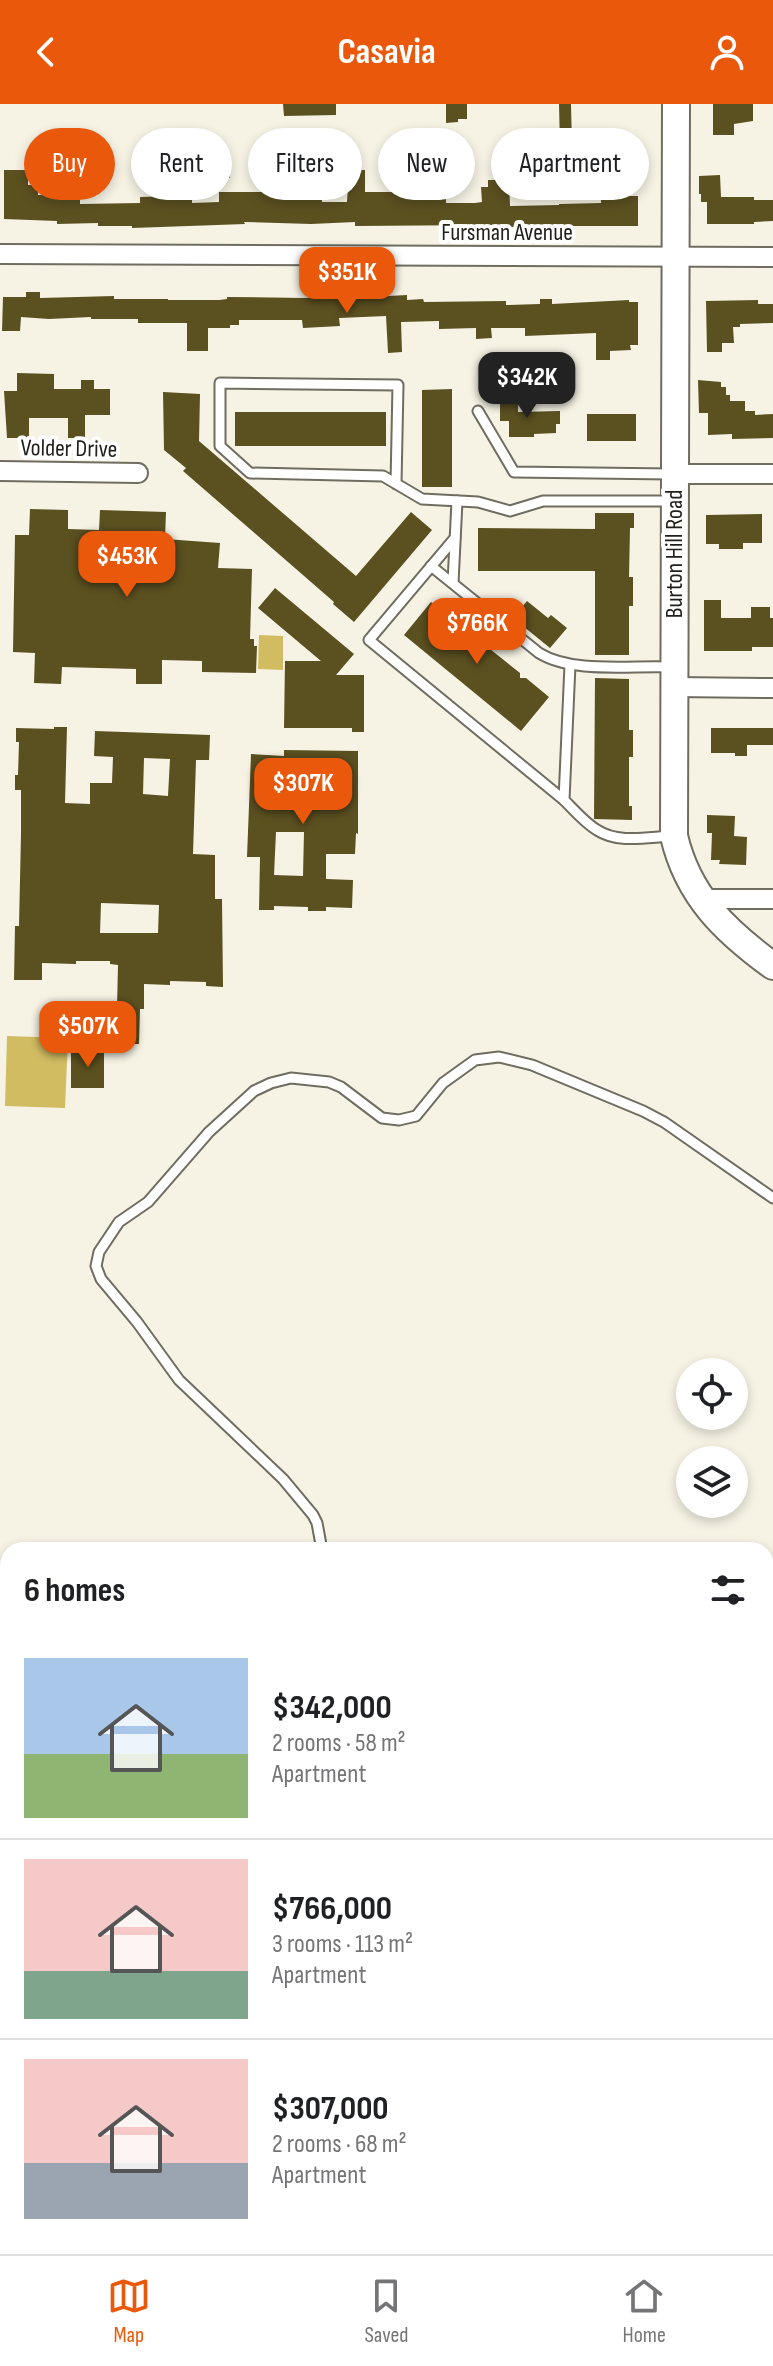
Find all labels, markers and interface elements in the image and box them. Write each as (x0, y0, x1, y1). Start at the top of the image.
icon: back (24, 30, 68, 74)
icon: person (705, 30, 749, 74)
text: Casavia (337, 31, 436, 74)
chip: Buy (24, 128, 115, 200)
chip: Rent (131, 128, 232, 200)
chip: Filters (248, 128, 362, 200)
chip: New (378, 128, 475, 200)
chip: Apartment (491, 128, 649, 200)
street label: Fursman Avenue (441, 218, 573, 247)
pin: $351K (291, 247, 403, 315)
text: $351K (317, 257, 377, 288)
pin: $342K (471, 352, 583, 420)
text: $342K (496, 362, 558, 393)
street label: Volder Drive (20, 433, 118, 464)
street label: Burton Hill Road (660, 490, 689, 618)
pin: $453K (71, 531, 183, 599)
text: $453K (96, 541, 158, 572)
pin: $766K (421, 598, 533, 666)
text: $766K (446, 608, 508, 639)
pin: $307K (247, 758, 359, 826)
text: $307K (272, 768, 334, 799)
pin: $507K (32, 1001, 144, 1069)
text: $507K (57, 1011, 119, 1042)
map controls (676, 1358, 748, 1518)
button: locate (676, 1358, 748, 1430)
button: layers (676, 1446, 748, 1518)
icon: filters (706, 1568, 750, 1612)
text: 6 homes (24, 1570, 125, 1611)
text: $342,000 (272, 1687, 392, 1728)
icon: home (88, 1690, 184, 1786)
text: 2 rooms · 58 m² (272, 1728, 406, 1759)
text: Apartment (272, 1759, 366, 1790)
text: $766,000 (272, 1888, 392, 1929)
icon: home (88, 1891, 184, 1987)
text: 3 rooms · 113 m² (272, 1929, 413, 1960)
text: Apartment (272, 1960, 366, 1991)
text: $307,000 (272, 2088, 389, 2129)
icon: home (88, 2091, 184, 2187)
text: 2 rooms · 68 m² (272, 2129, 407, 2160)
text: Apartment (272, 2160, 366, 2191)
tab: Map (107, 2274, 151, 2349)
tab: Saved (364, 2274, 409, 2349)
tab: Home (622, 2274, 666, 2349)

